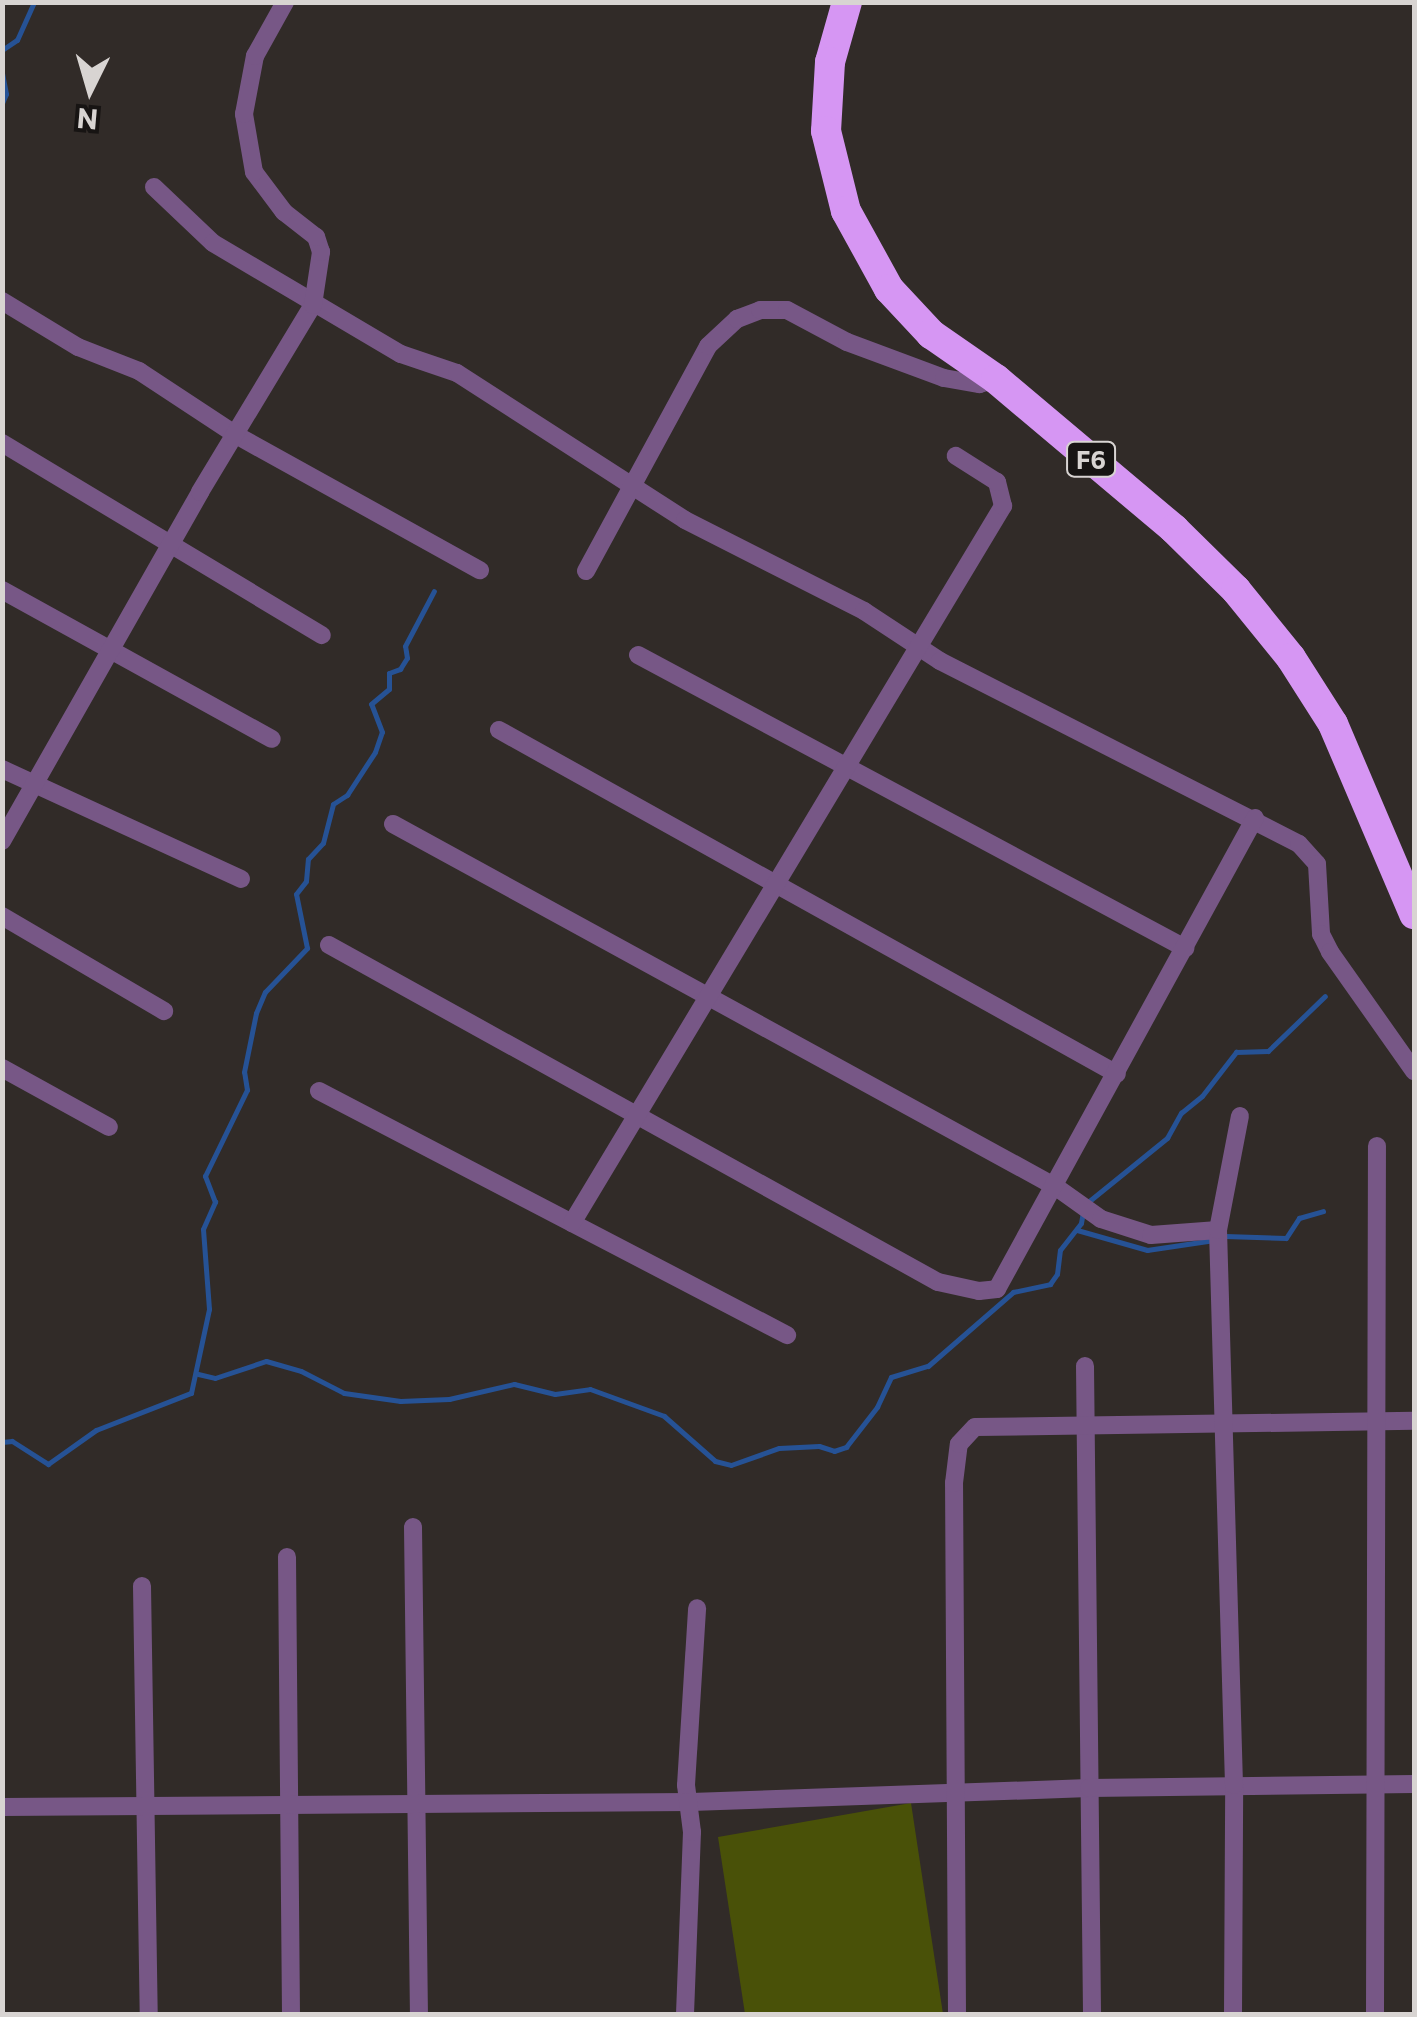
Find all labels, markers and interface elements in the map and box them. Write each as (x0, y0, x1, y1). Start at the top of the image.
north arrow (40, 40, 140, 140)
text: N (75, 102, 99, 138)
road number: F6 (1066, 439, 1116, 479)

